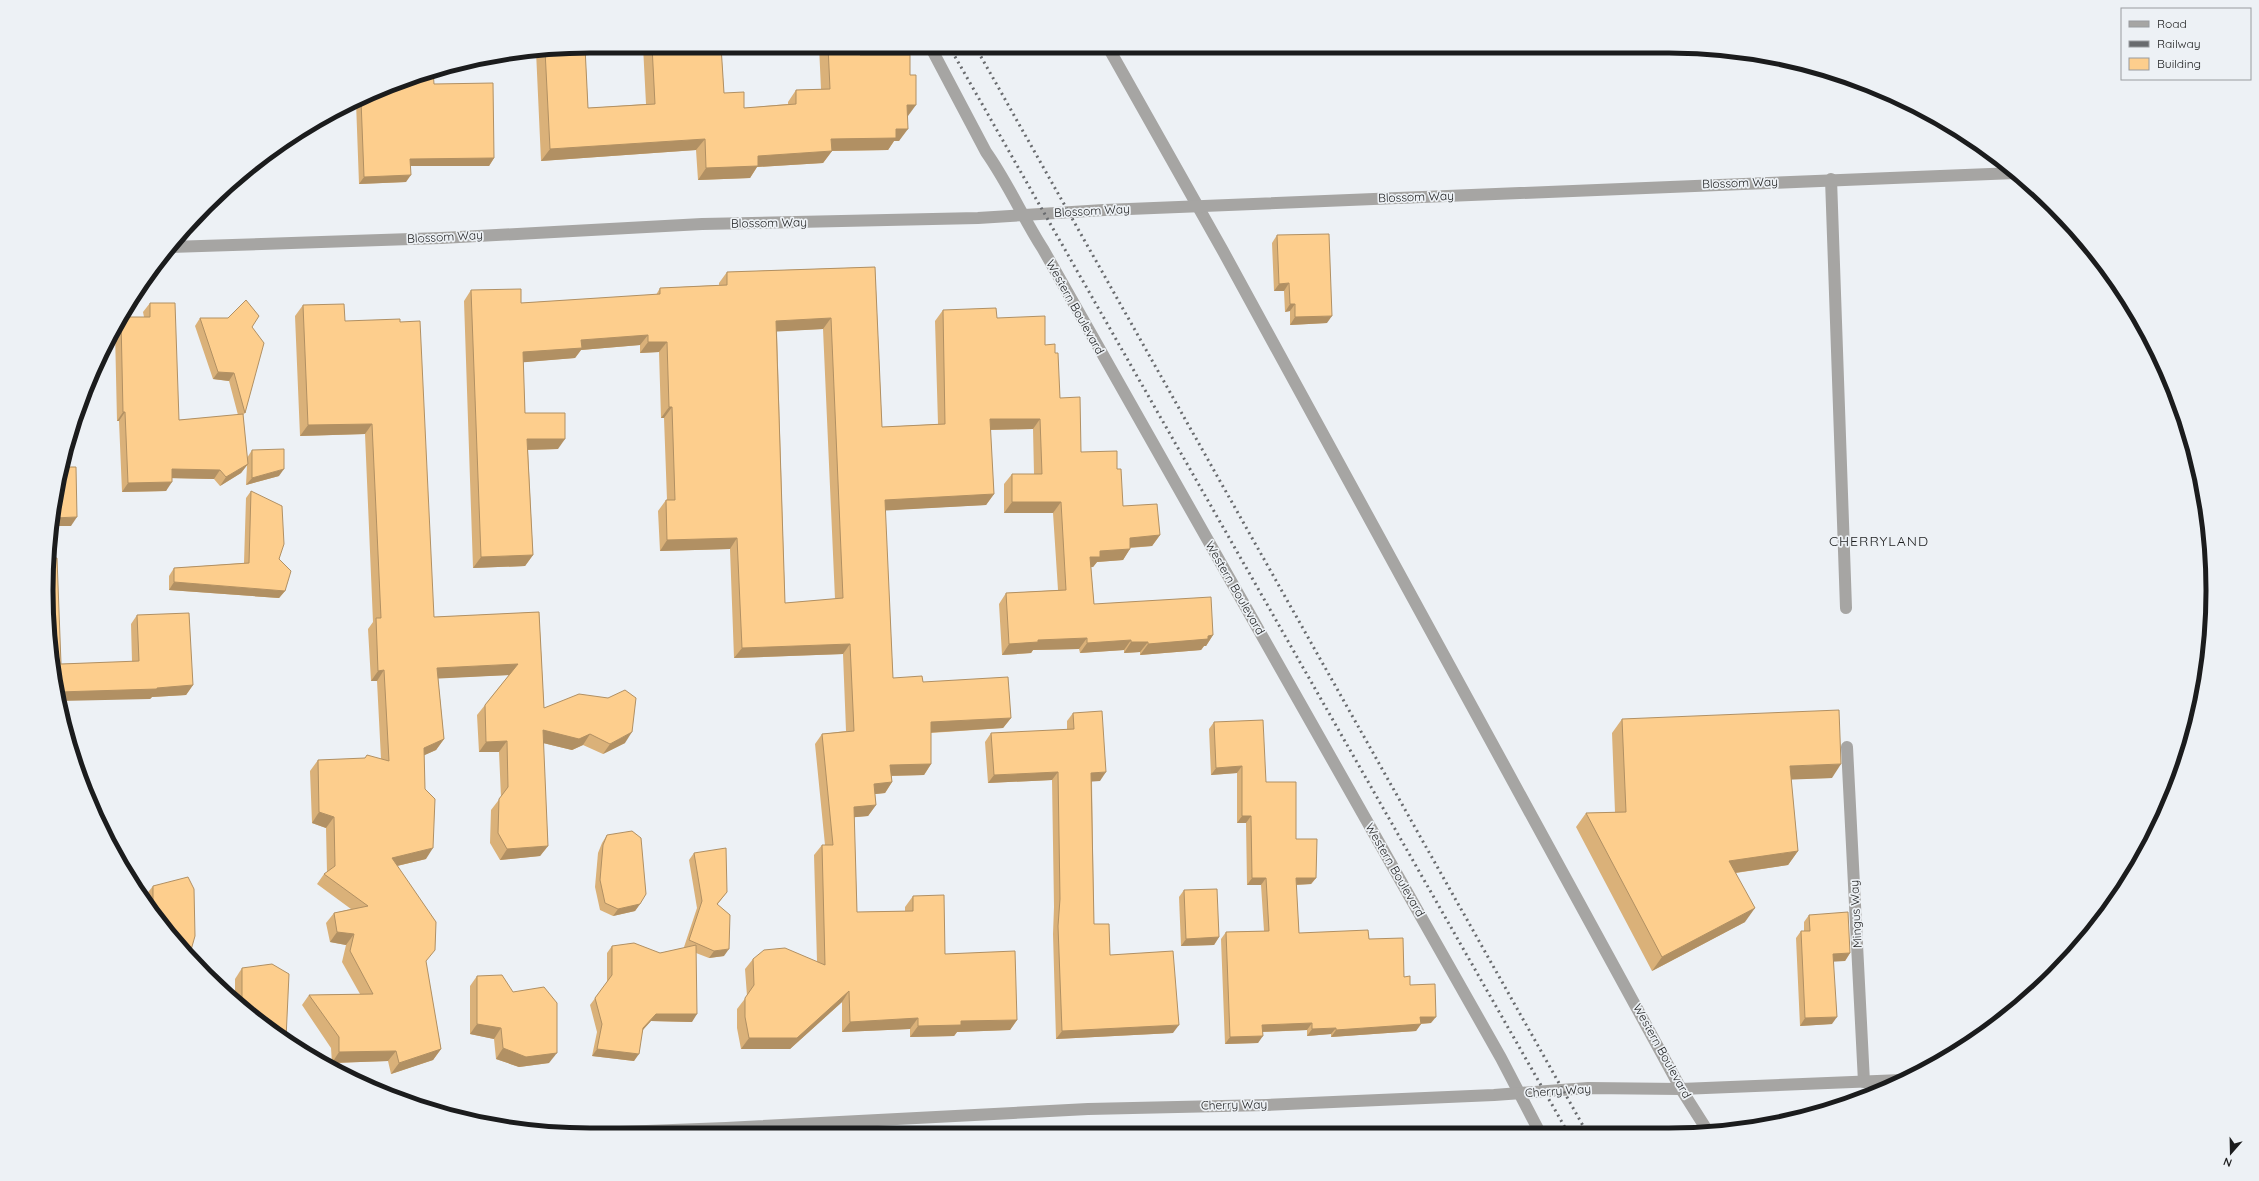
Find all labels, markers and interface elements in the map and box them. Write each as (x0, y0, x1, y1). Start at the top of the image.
legend (2121, 8, 2251, 80)
text: Road (2157, 16, 2187, 31)
text: Railway (2157, 36, 2201, 51)
text: Building (2157, 56, 2201, 71)
street label: Blossom Way (1702, 174, 1778, 191)
street label: Blossom Way (1378, 188, 1454, 205)
street label: Blossom Way (1054, 201, 1130, 220)
street label: Blossom Way (731, 214, 807, 231)
street label: Blossom Way (407, 227, 483, 246)
street label: Western Boulevard (1043, 257, 1108, 357)
district label: CHERRYLAND (1829, 532, 1929, 550)
street label: Western Boulevard (1202, 538, 1268, 637)
street label: Western Boulevard (1362, 820, 1428, 919)
street label: Mingus Way (1846, 880, 1865, 948)
street label: Western Boulevard (1630, 1001, 1695, 1101)
street label: Cherry Way (1524, 1081, 1592, 1100)
street label: Cherry Way (1201, 1096, 1267, 1113)
north arrow (2211, 1133, 2251, 1173)
text: N (2221, 1154, 2234, 1170)

